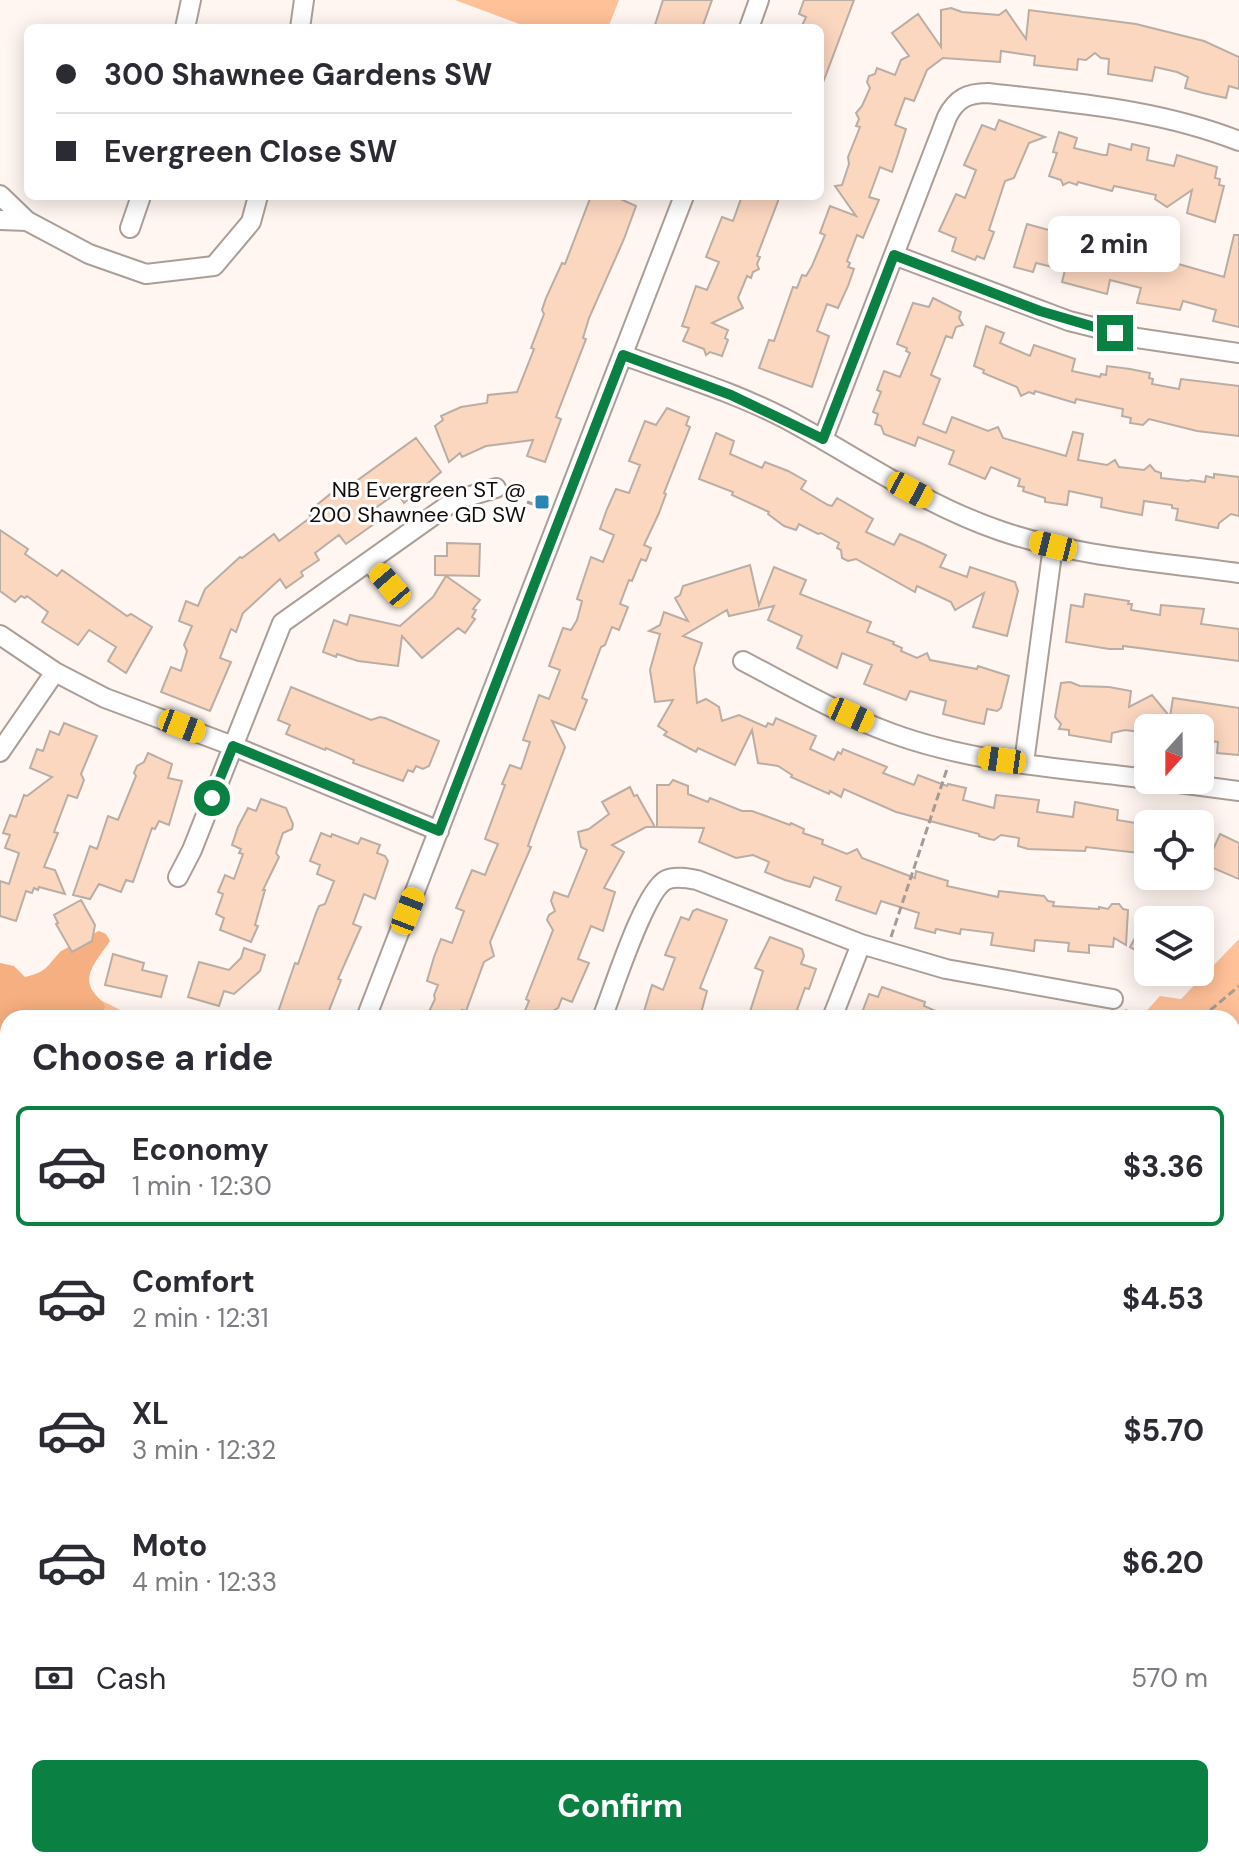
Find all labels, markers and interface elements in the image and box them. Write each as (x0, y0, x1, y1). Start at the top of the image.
text: 300 Shawnee Gardens SW (104, 55, 492, 94)
text: Evergreen Close SW (104, 132, 397, 171)
callout: 2 min (1049, 217, 1181, 273)
text: 2 min (1080, 227, 1148, 261)
route end (1097, 315, 1133, 351)
car (883, 468, 937, 512)
place label: NB Evergreen ST @ 200 Shawnee GD SW (309, 475, 526, 529)
marker: NB Evergreen ST @ 200 Shawnee GD SW (533, 493, 551, 511)
car (1027, 529, 1079, 563)
car (365, 559, 415, 611)
car (824, 694, 878, 736)
car (155, 706, 209, 746)
north arrow (1134, 714, 1214, 794)
map controls (1134, 714, 1214, 986)
car (977, 745, 1027, 775)
route start (194, 780, 230, 816)
button: locate (1134, 810, 1214, 890)
car (388, 884, 428, 938)
button: layers (1134, 906, 1214, 986)
text: Choose a ride (32, 1034, 273, 1081)
icon: car (36, 1130, 108, 1202)
text: Economy (132, 1130, 269, 1169)
text: $3.36 (1123, 1147, 1204, 1186)
text: 1 min · 12:30 (132, 1169, 272, 1203)
icon: car (36, 1262, 108, 1334)
text: Comfort (132, 1262, 255, 1301)
text: $4.53 (1122, 1279, 1204, 1318)
text: 2 min · 12:31 (132, 1301, 269, 1335)
icon: car (36, 1394, 108, 1466)
text: XL (132, 1394, 169, 1433)
text: $5.70 (1124, 1411, 1204, 1450)
text: 3 min · 12:32 (132, 1433, 276, 1467)
icon: car (36, 1526, 108, 1598)
text: Moto (132, 1526, 207, 1565)
text: $6.20 (1122, 1543, 1204, 1582)
text: 4 min · 12:33 (132, 1565, 277, 1599)
icon: cash (32, 1656, 76, 1700)
text: Cash (96, 1659, 166, 1698)
text: 570 m (1131, 1661, 1208, 1695)
button: Confirm (32, 1760, 1208, 1852)

